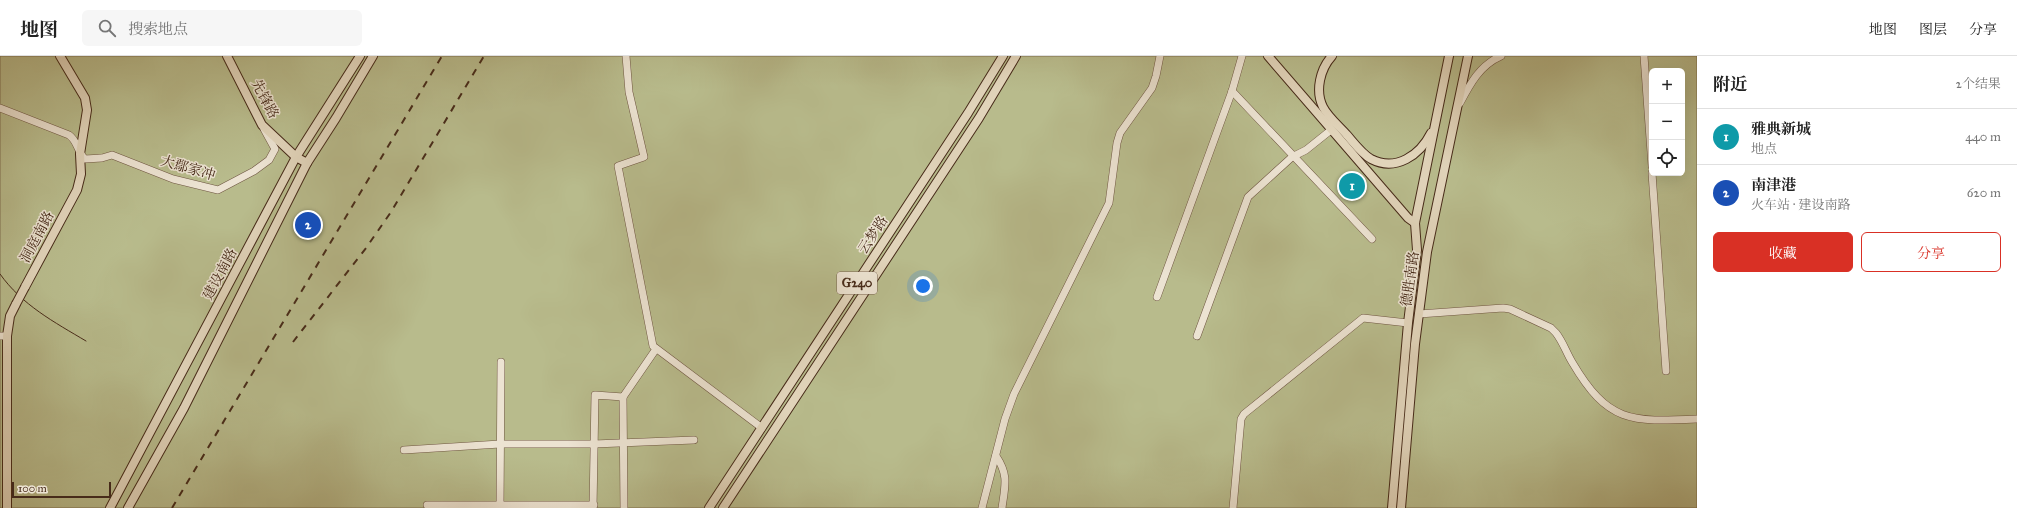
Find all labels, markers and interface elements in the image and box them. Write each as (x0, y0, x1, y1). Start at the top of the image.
search box (82, 10, 362, 46)
icon: search (96, 17, 118, 39)
text: 地图 (20, 18, 58, 41)
text: 搜索地点 (128, 20, 188, 38)
text: 地图 (1869, 21, 1897, 38)
text: 图层 (1919, 21, 1947, 38)
text: 分享 (1969, 21, 1997, 38)
map controls (1649, 68, 1685, 176)
button: + (1649, 68, 1685, 104)
text: 附近 (1713, 74, 1747, 95)
street label: 先锋路 (248, 76, 282, 122)
text: 2个结果 (1956, 76, 2001, 92)
button: − (1649, 104, 1685, 140)
text: 雅典新城 (1751, 120, 1811, 138)
text: 1 (1723, 129, 1729, 145)
text: 440 m (1965, 129, 2001, 145)
button: locate (1649, 140, 1685, 176)
text: 地点 (1751, 141, 1777, 157)
street label: 大鄢家冲 (159, 152, 217, 184)
pin: 1 (1339, 171, 1365, 201)
text: 南津港 (1751, 176, 1796, 194)
text: 2 (1723, 185, 1729, 201)
text: 620 m (1967, 185, 2001, 201)
text: 火车站 · 建设南路 (1751, 197, 1850, 213)
street label: 洞庭南路 (16, 208, 58, 266)
pin: 2 (295, 210, 321, 240)
street label: 云梦路 (854, 213, 892, 257)
button: 收藏 (1713, 232, 1853, 272)
button: 分享 (1861, 232, 2001, 272)
street label: 建设南路 (199, 245, 241, 303)
street label: 德胜南路 (1398, 250, 1422, 308)
road number: G240 (837, 272, 877, 294)
your location (913, 276, 933, 296)
scale bar (12, 480, 111, 499)
text: 100 m (18, 482, 47, 495)

